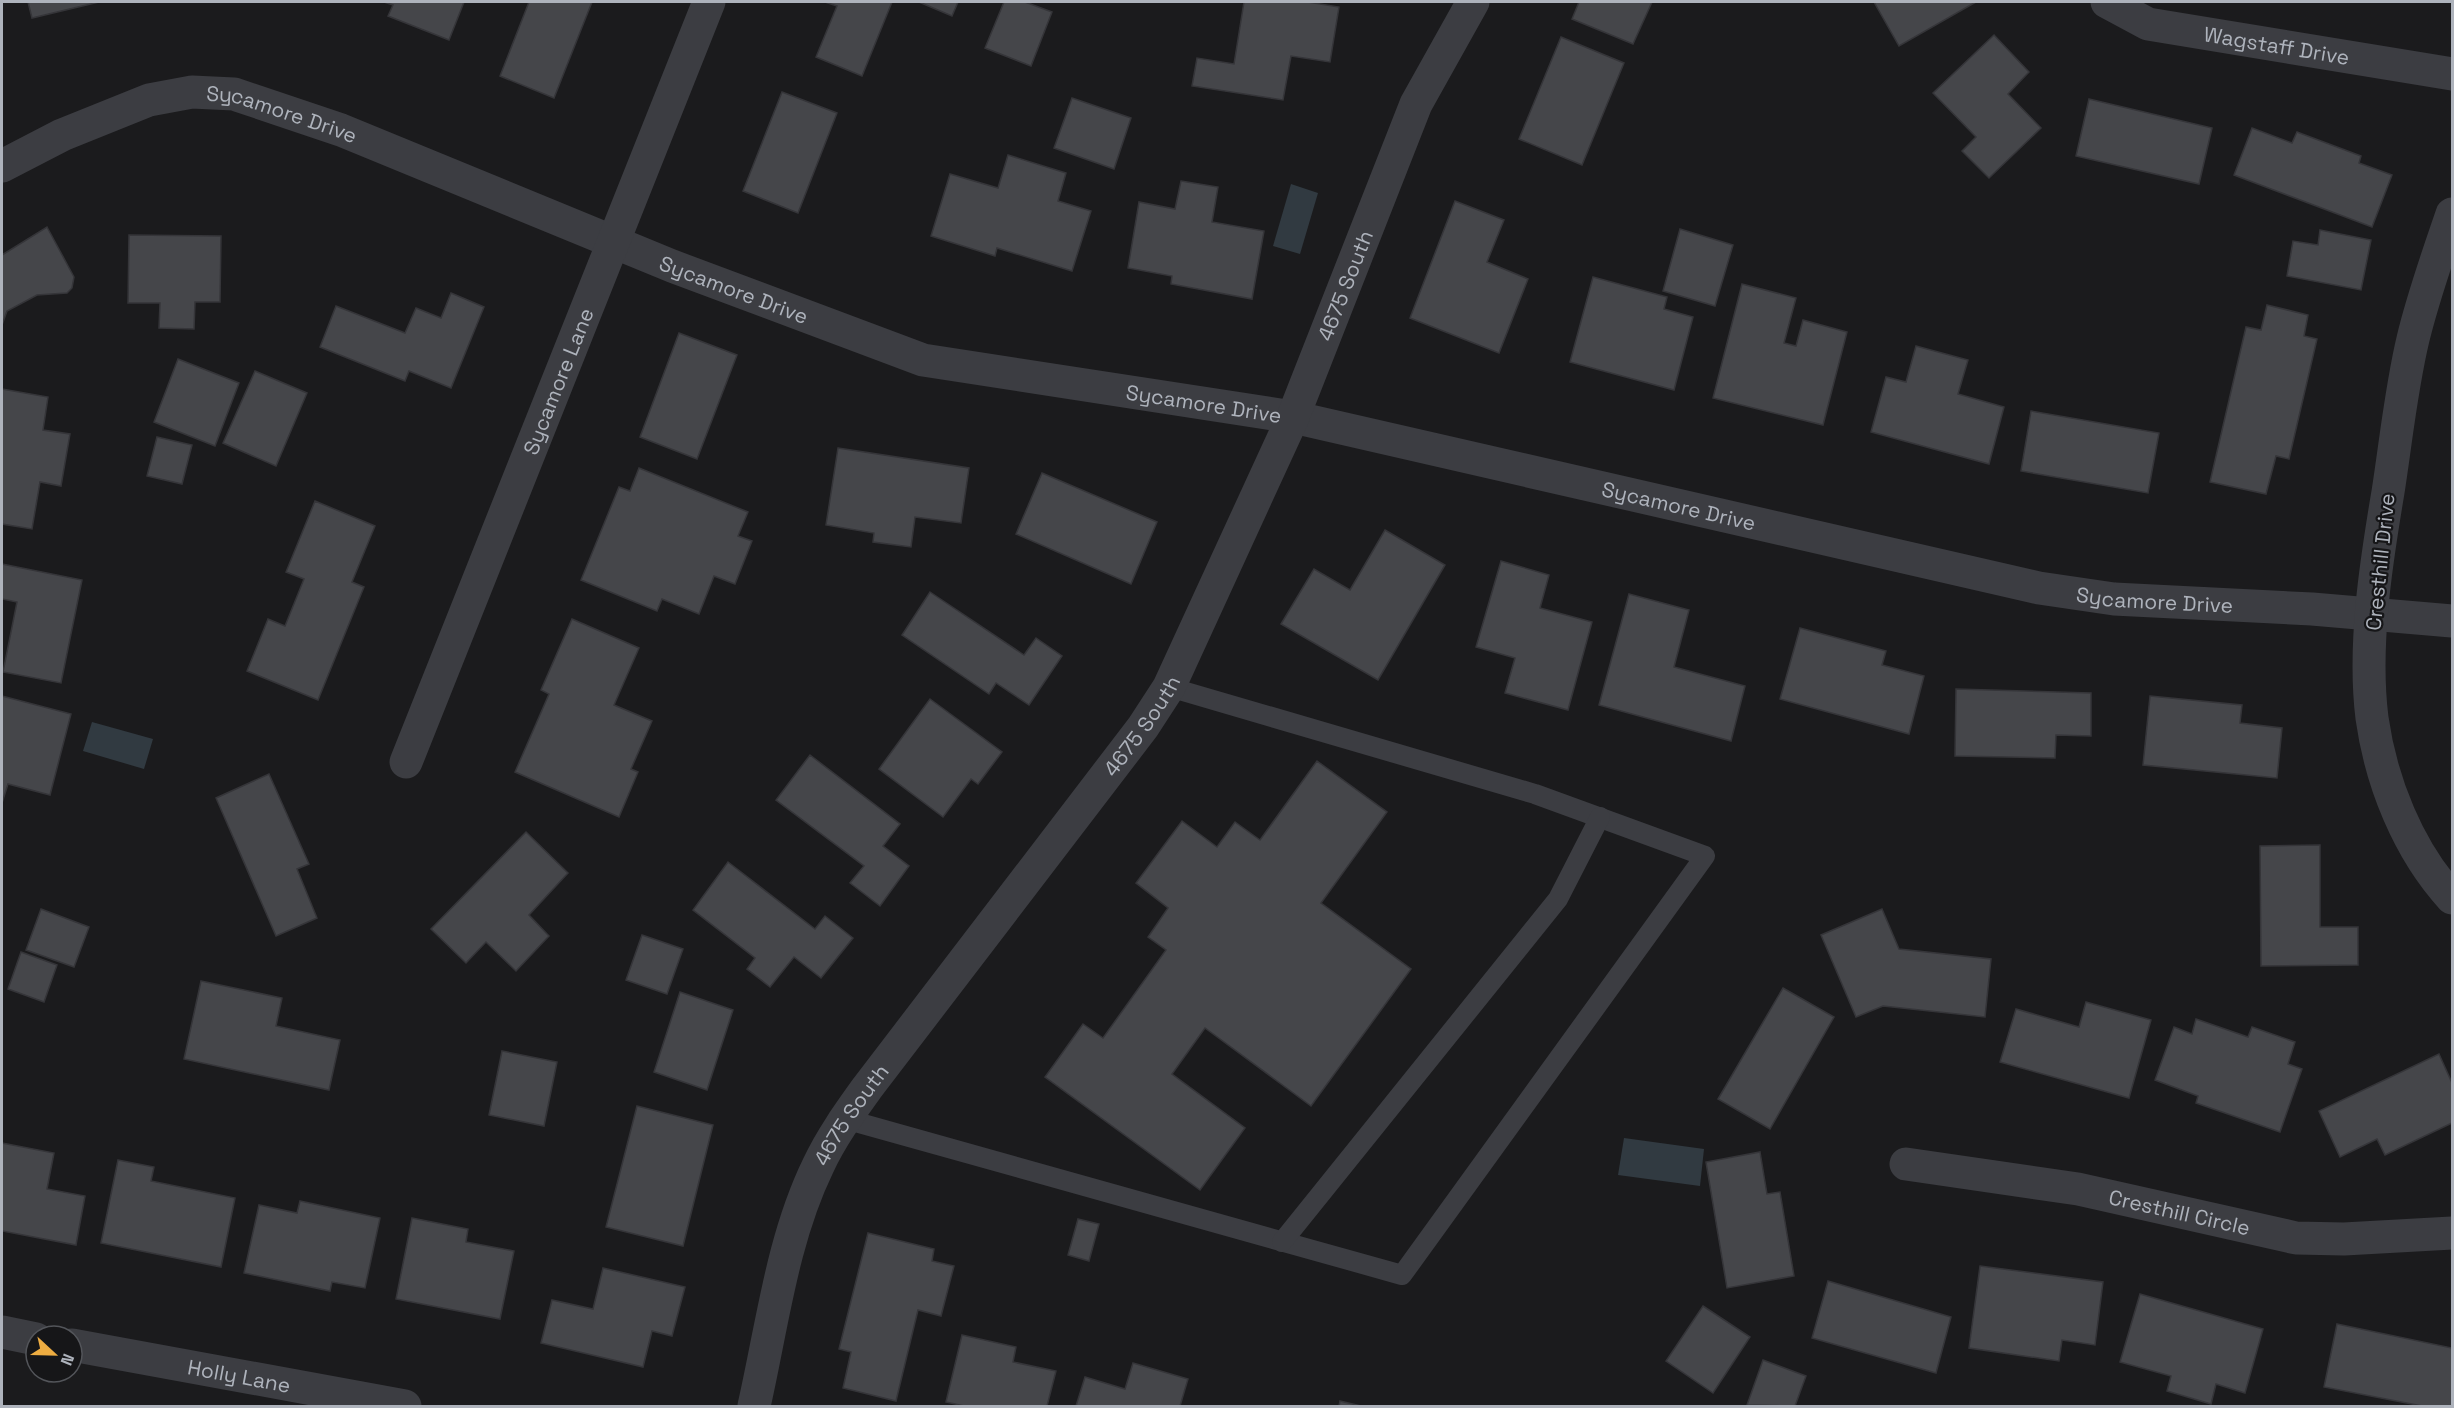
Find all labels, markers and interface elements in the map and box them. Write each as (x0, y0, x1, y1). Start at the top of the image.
street label: Wagstaff Drive (2202, 20, 2352, 70)
street label: Sycamore Drive (206, 79, 361, 149)
street label: 4675 South (1311, 226, 1379, 345)
street label: Sycamore Drive (655, 249, 812, 329)
street label: Sycamore Lane (516, 304, 599, 458)
street label: Sycamore Drive (1124, 378, 1284, 429)
street label: Sycamore Drive (1599, 475, 1758, 536)
street label: Cresthill Drive (2359, 492, 2401, 632)
street label: Sycamore Drive (2074, 580, 2234, 618)
street label: 4675 South (1097, 671, 1186, 781)
street label: 4675 South (807, 1058, 894, 1170)
street label: Cresthill Circle (2106, 1183, 2253, 1241)
north arrow (24, 1324, 84, 1384)
text: N (56, 1351, 79, 1368)
street label: Holly Lane (186, 1353, 293, 1398)

